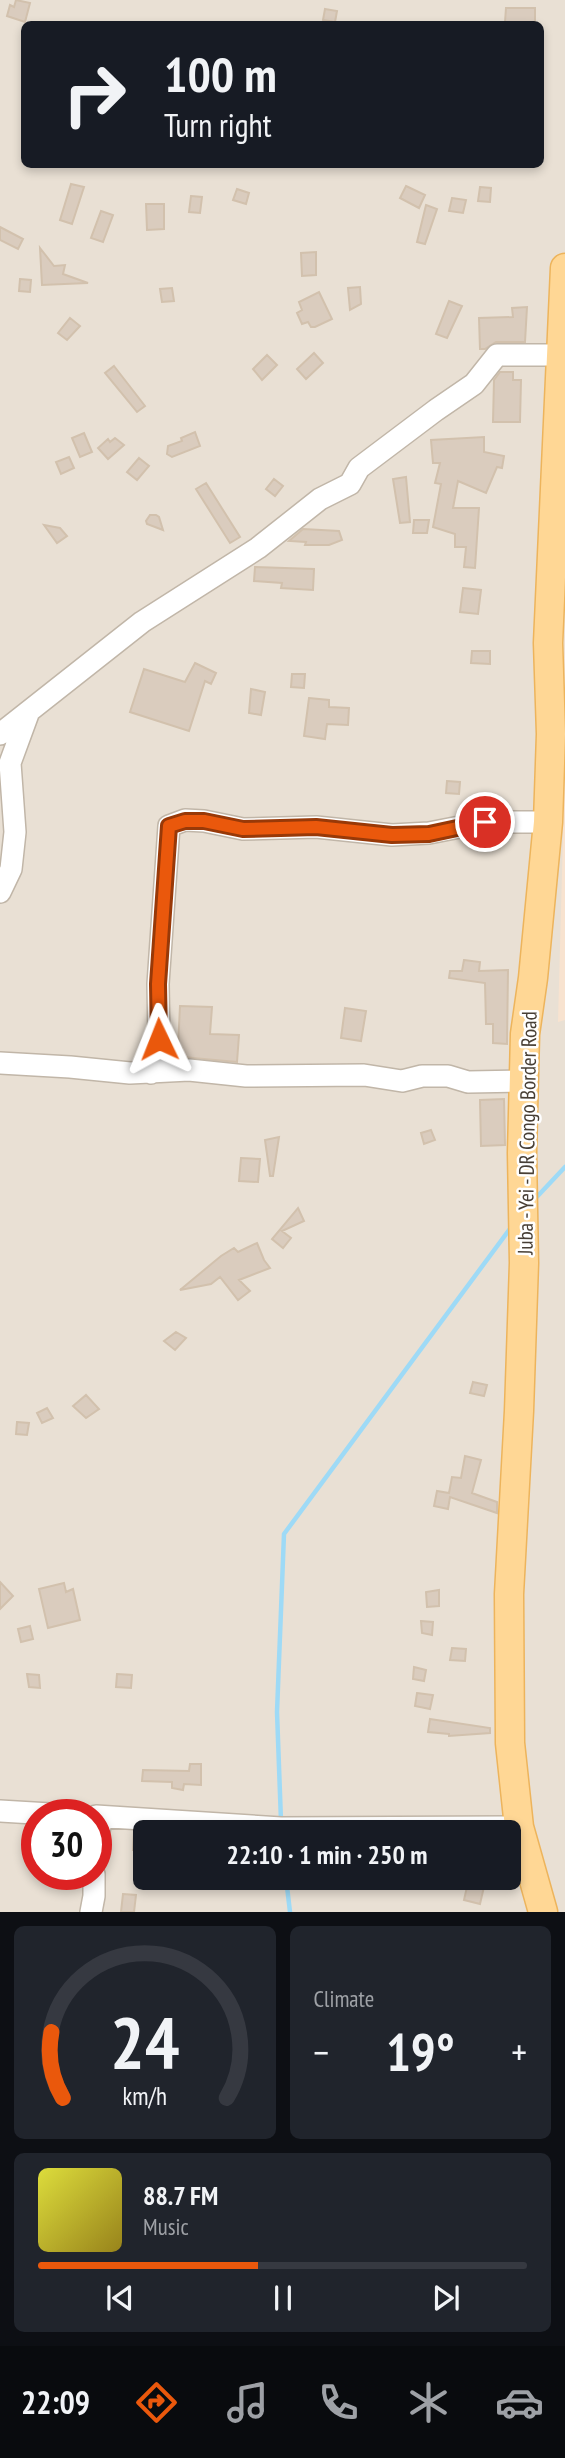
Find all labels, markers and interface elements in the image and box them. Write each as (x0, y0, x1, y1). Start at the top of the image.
text: 100 m (164, 42, 277, 106)
icon: right (49, 49, 140, 140)
text: Turn right (164, 104, 272, 146)
pin (455, 792, 515, 852)
icon: arrive (466, 803, 504, 841)
position arrow (122, 1002, 196, 1076)
street label: Juba - Yei - DR Congo Border Road (511, 1011, 543, 1256)
speed limit sign: 30 (21, 1799, 112, 1890)
text: 22:10 · 1 min · 250 m (227, 1838, 427, 1871)
text: Climate (314, 1984, 374, 2013)
text: 24 (110, 1995, 180, 2089)
text: 19° (386, 2018, 455, 2085)
text: − (314, 2027, 329, 2076)
text: + (511, 2027, 527, 2076)
text: km/h (123, 2080, 167, 2112)
text: 88.7 FM (143, 2179, 218, 2212)
text: Music (143, 2212, 189, 2241)
icon: previous (101, 2279, 139, 2317)
icon: pause (264, 2279, 302, 2317)
icon: next (427, 2279, 465, 2317)
icon: directions (132, 2378, 181, 2427)
icon: music (223, 2378, 272, 2427)
icon: phone (314, 2378, 363, 2427)
icon: climate (404, 2378, 453, 2427)
icon: car (495, 2378, 544, 2427)
text: 22:09 (21, 2381, 90, 2423)

